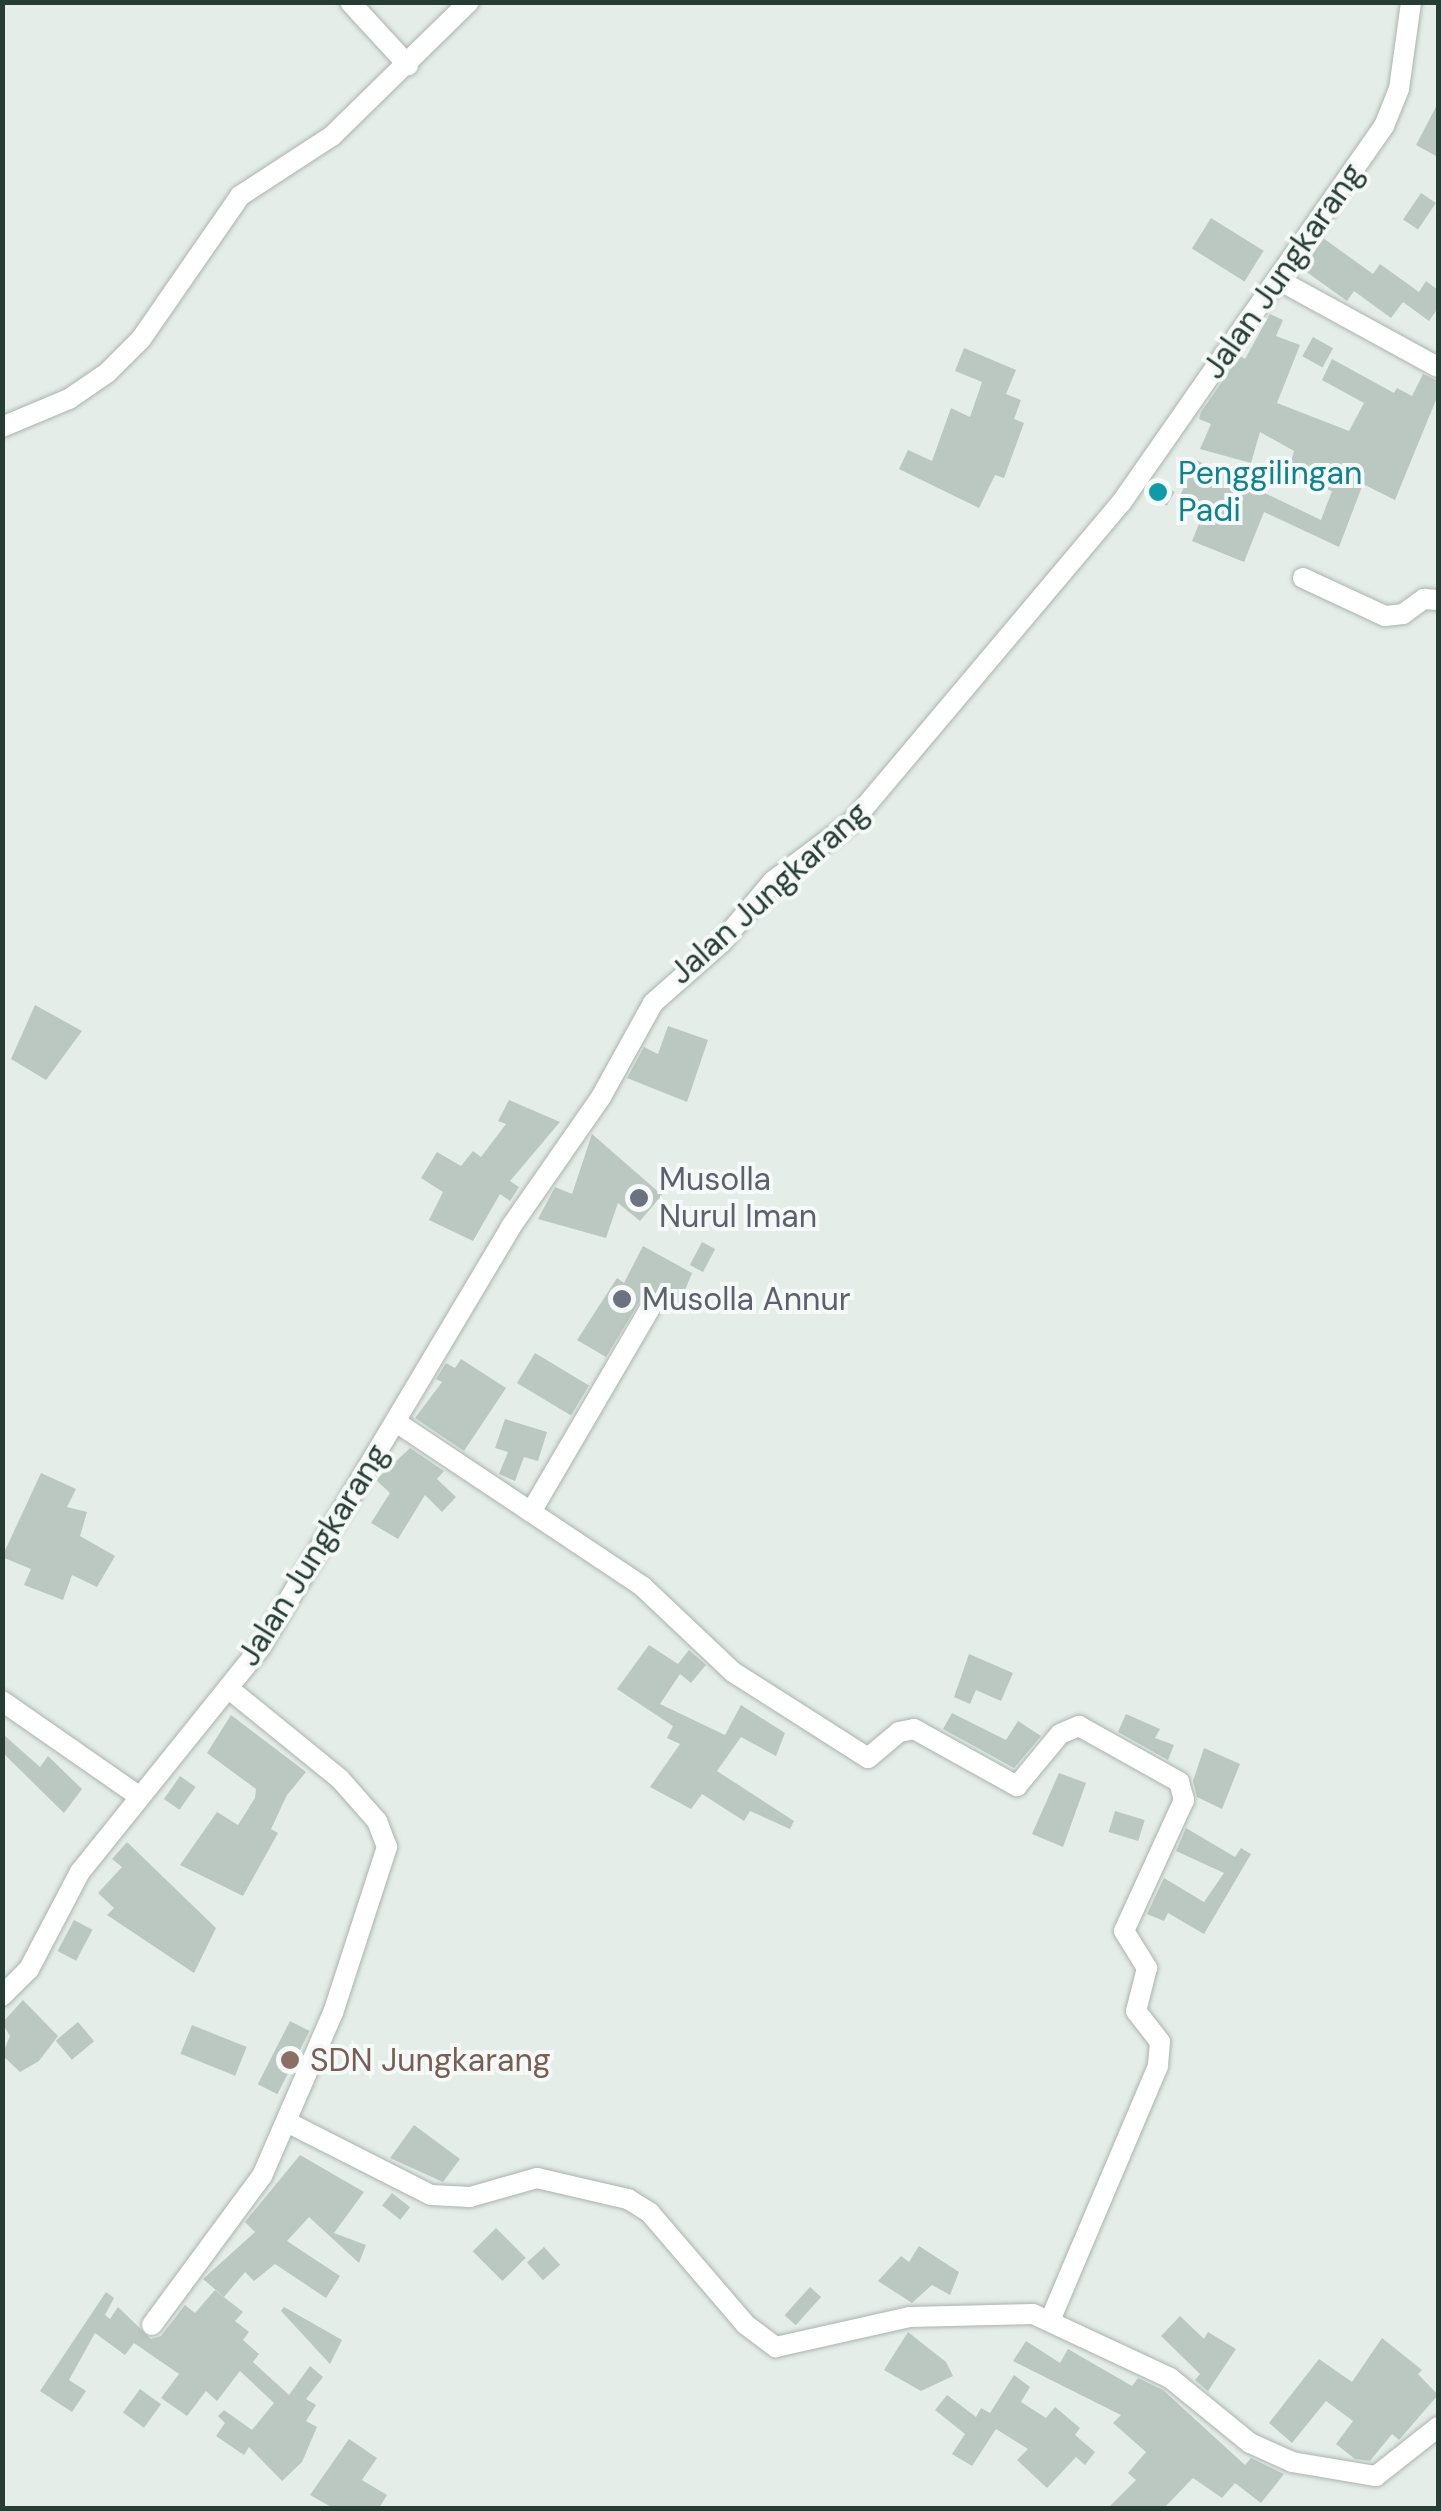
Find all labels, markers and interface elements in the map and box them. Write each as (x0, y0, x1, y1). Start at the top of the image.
street label: Jalan Jungkarang (1194, 156, 1372, 386)
place label: Penggilingan Padi (1178, 455, 1362, 530)
marker: Penggilingan Padi (1147, 481, 1169, 503)
street label: Jalan Jungkarang (662, 794, 876, 992)
place label: Musolla Nurul Iman (659, 1161, 817, 1236)
marker: Musolla Nurul Iman (628, 1187, 650, 1209)
place label: Musolla Annur (642, 1280, 851, 1318)
marker: Musolla Annur (611, 1288, 633, 1310)
street label: Jalan Jungkarang (229, 1437, 397, 1673)
place label: SDN Jungkarang (310, 2041, 551, 2079)
marker: SDN Jungkarang (279, 2049, 301, 2071)

